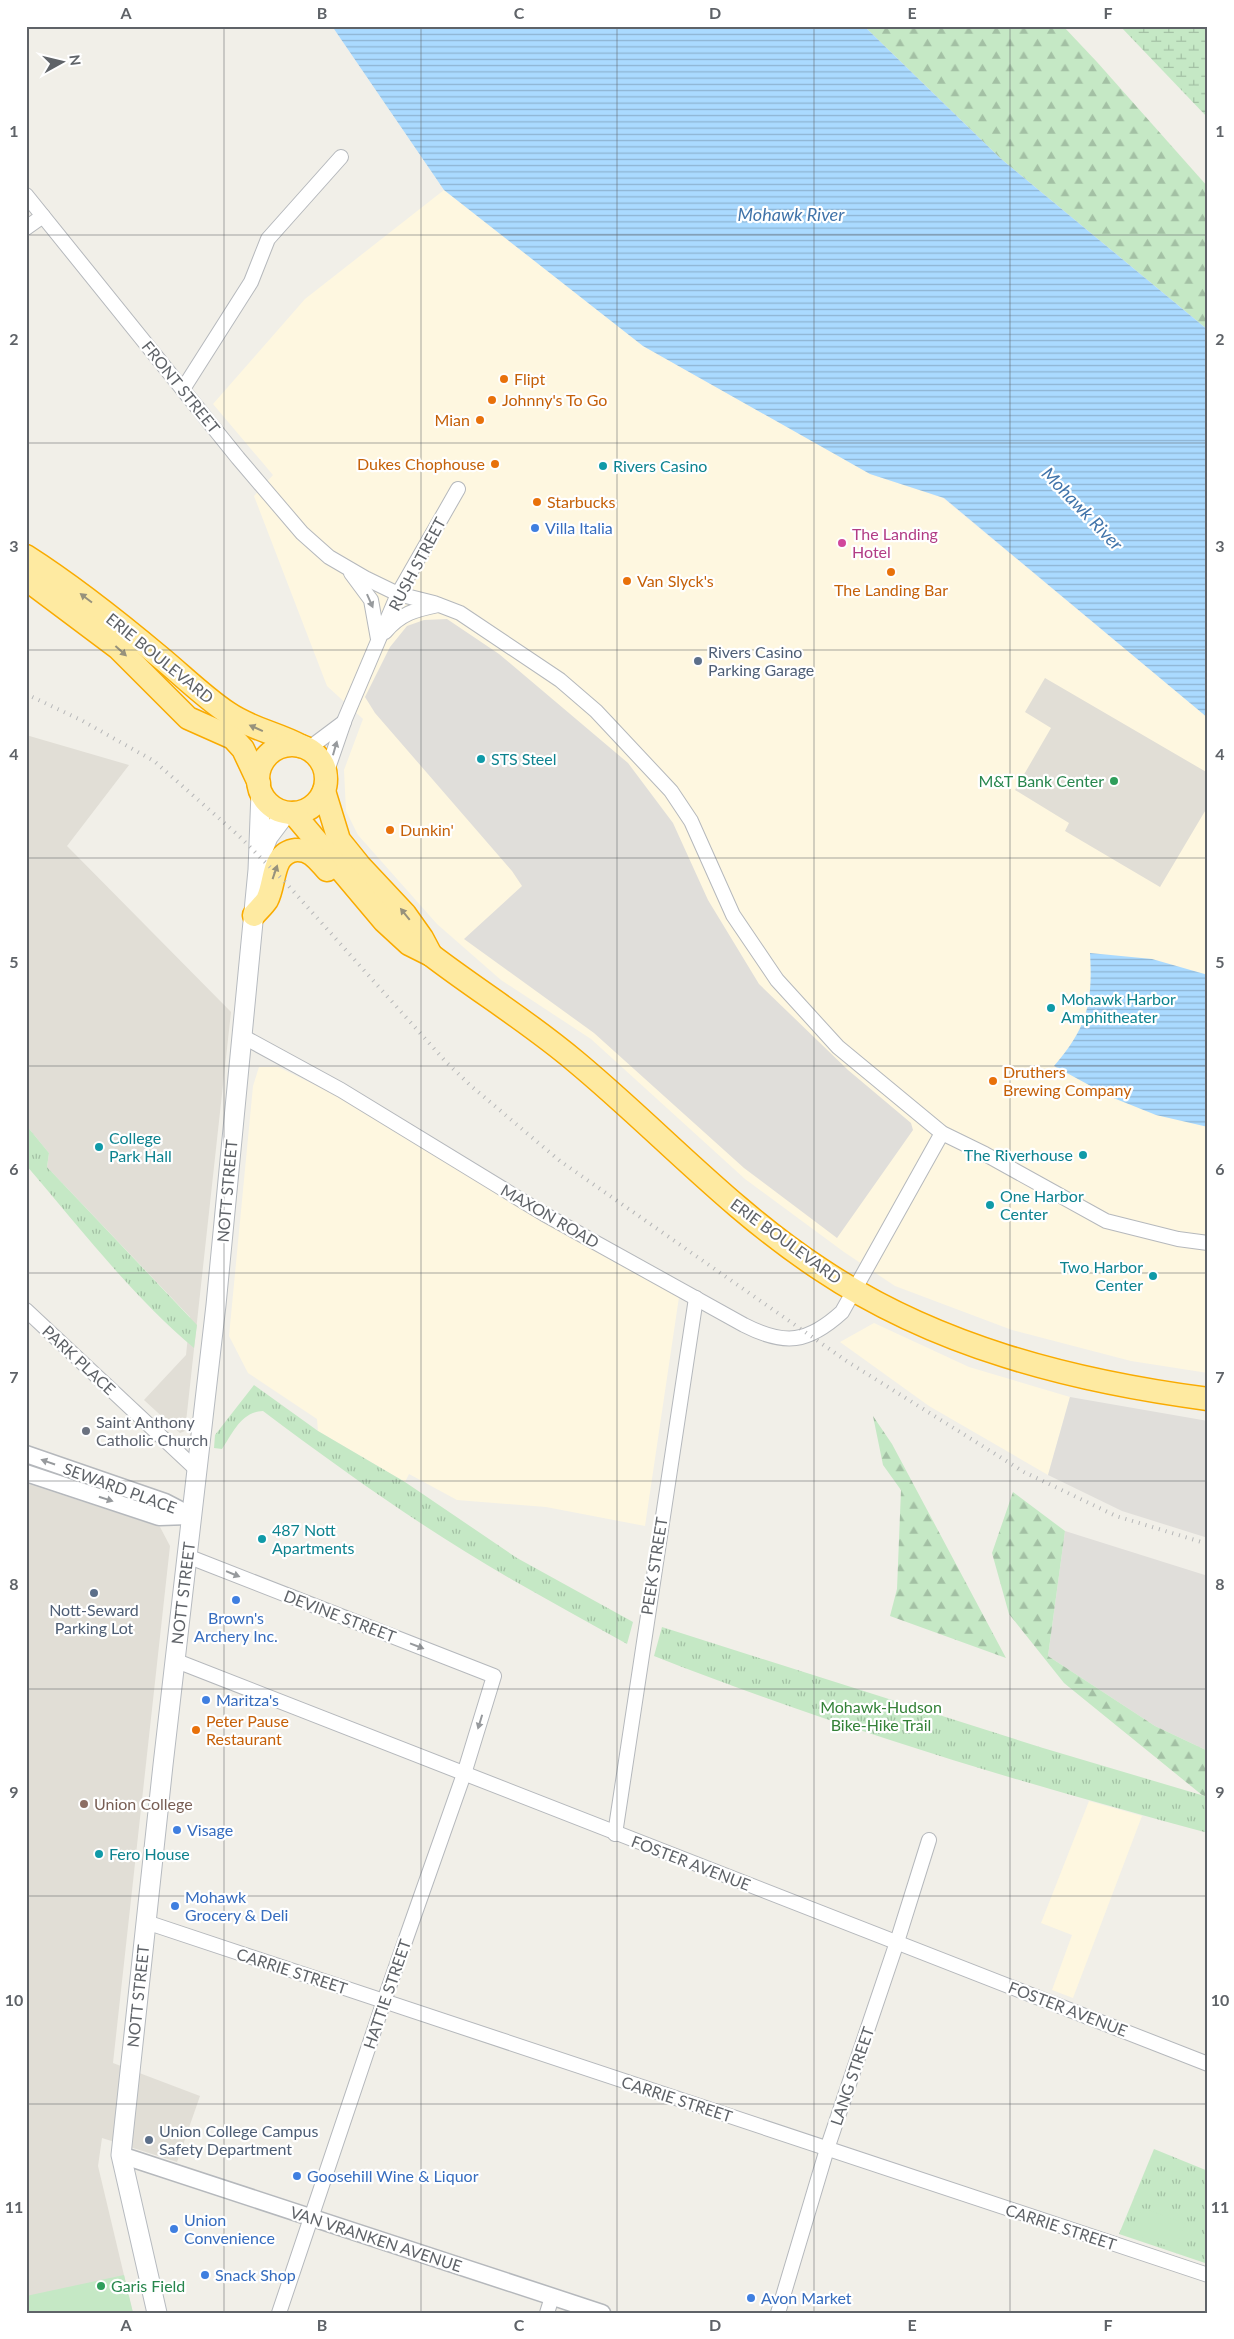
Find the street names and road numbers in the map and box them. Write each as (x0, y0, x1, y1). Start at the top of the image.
street label: FRONT STREET (138, 337, 225, 437)
street label: RUSH STREET (384, 513, 449, 614)
street label: ERIE BOULEVARD (103, 609, 218, 707)
street label: NOTT STREET (213, 1138, 241, 1243)
street label: MAXON ROAD (498, 1180, 603, 1251)
street label: ERIE BOULEVARD (727, 1194, 845, 1287)
street label: PARK PLACE (39, 1321, 120, 1398)
street label: SEWARD PLACE (61, 1458, 179, 1517)
street label: PEEK STREET (636, 1515, 671, 1616)
street label: NOTT STREET (167, 1540, 198, 1645)
street label: DEVINE STREET (282, 1585, 399, 1646)
street label: FOSTER AVENUE (629, 1831, 753, 1894)
street label: HATTIE STREET (359, 1936, 414, 2051)
street label: NOTT STREET (123, 1943, 152, 2048)
street label: CARRIE STREET (234, 1944, 351, 1998)
street label: FOSTER AVENUE (1006, 1977, 1130, 2040)
street label: LANG STREET (826, 2023, 877, 2128)
street label: CARRIE STREET (619, 2072, 736, 2126)
street label: CARRIE STREET (1003, 2200, 1120, 2254)
street label: VAN VRANKEN AVENUE (288, 2202, 464, 2275)

